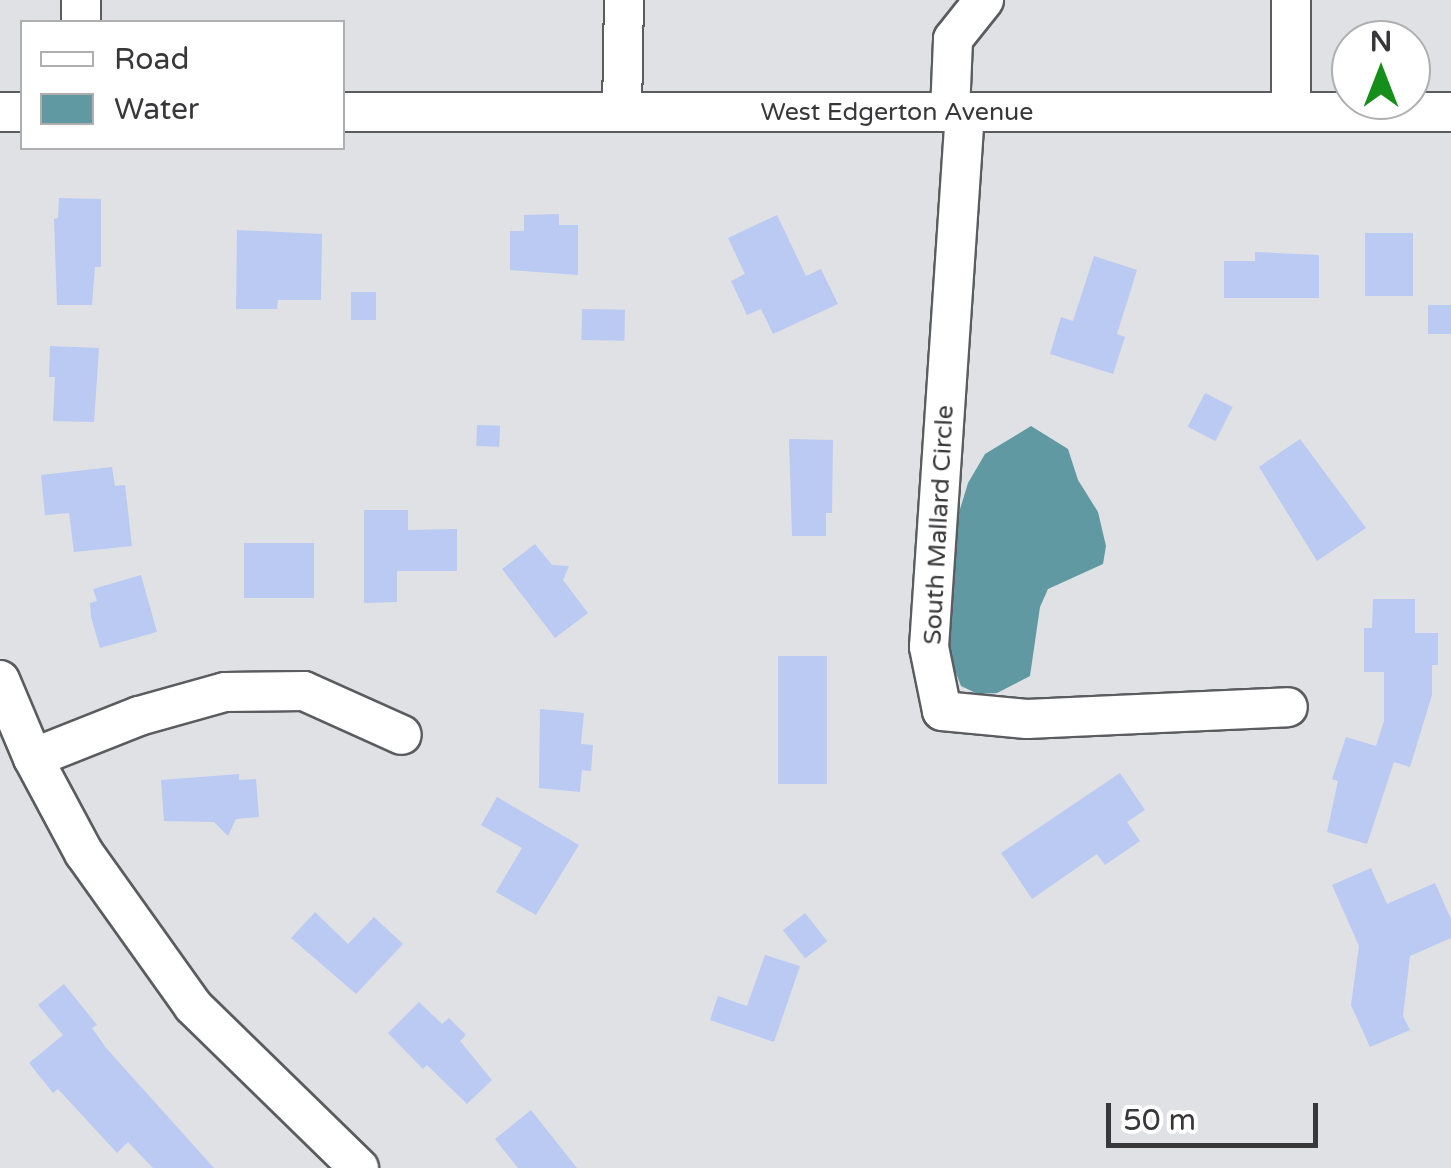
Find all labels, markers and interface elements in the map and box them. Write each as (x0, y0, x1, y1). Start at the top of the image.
legend (20, 20, 345, 150)
north arrow (1331, 20, 1431, 120)
text: N (1370, 25, 1392, 59)
text: Road (114, 41, 189, 78)
text: Water (114, 91, 199, 128)
street label: West Edgerton Avenue (761, 97, 1033, 127)
street label: South Mallard Circle (918, 404, 960, 646)
scale bar (1111, 1083, 1324, 1145)
text: 50 m (1123, 1102, 1196, 1139)

